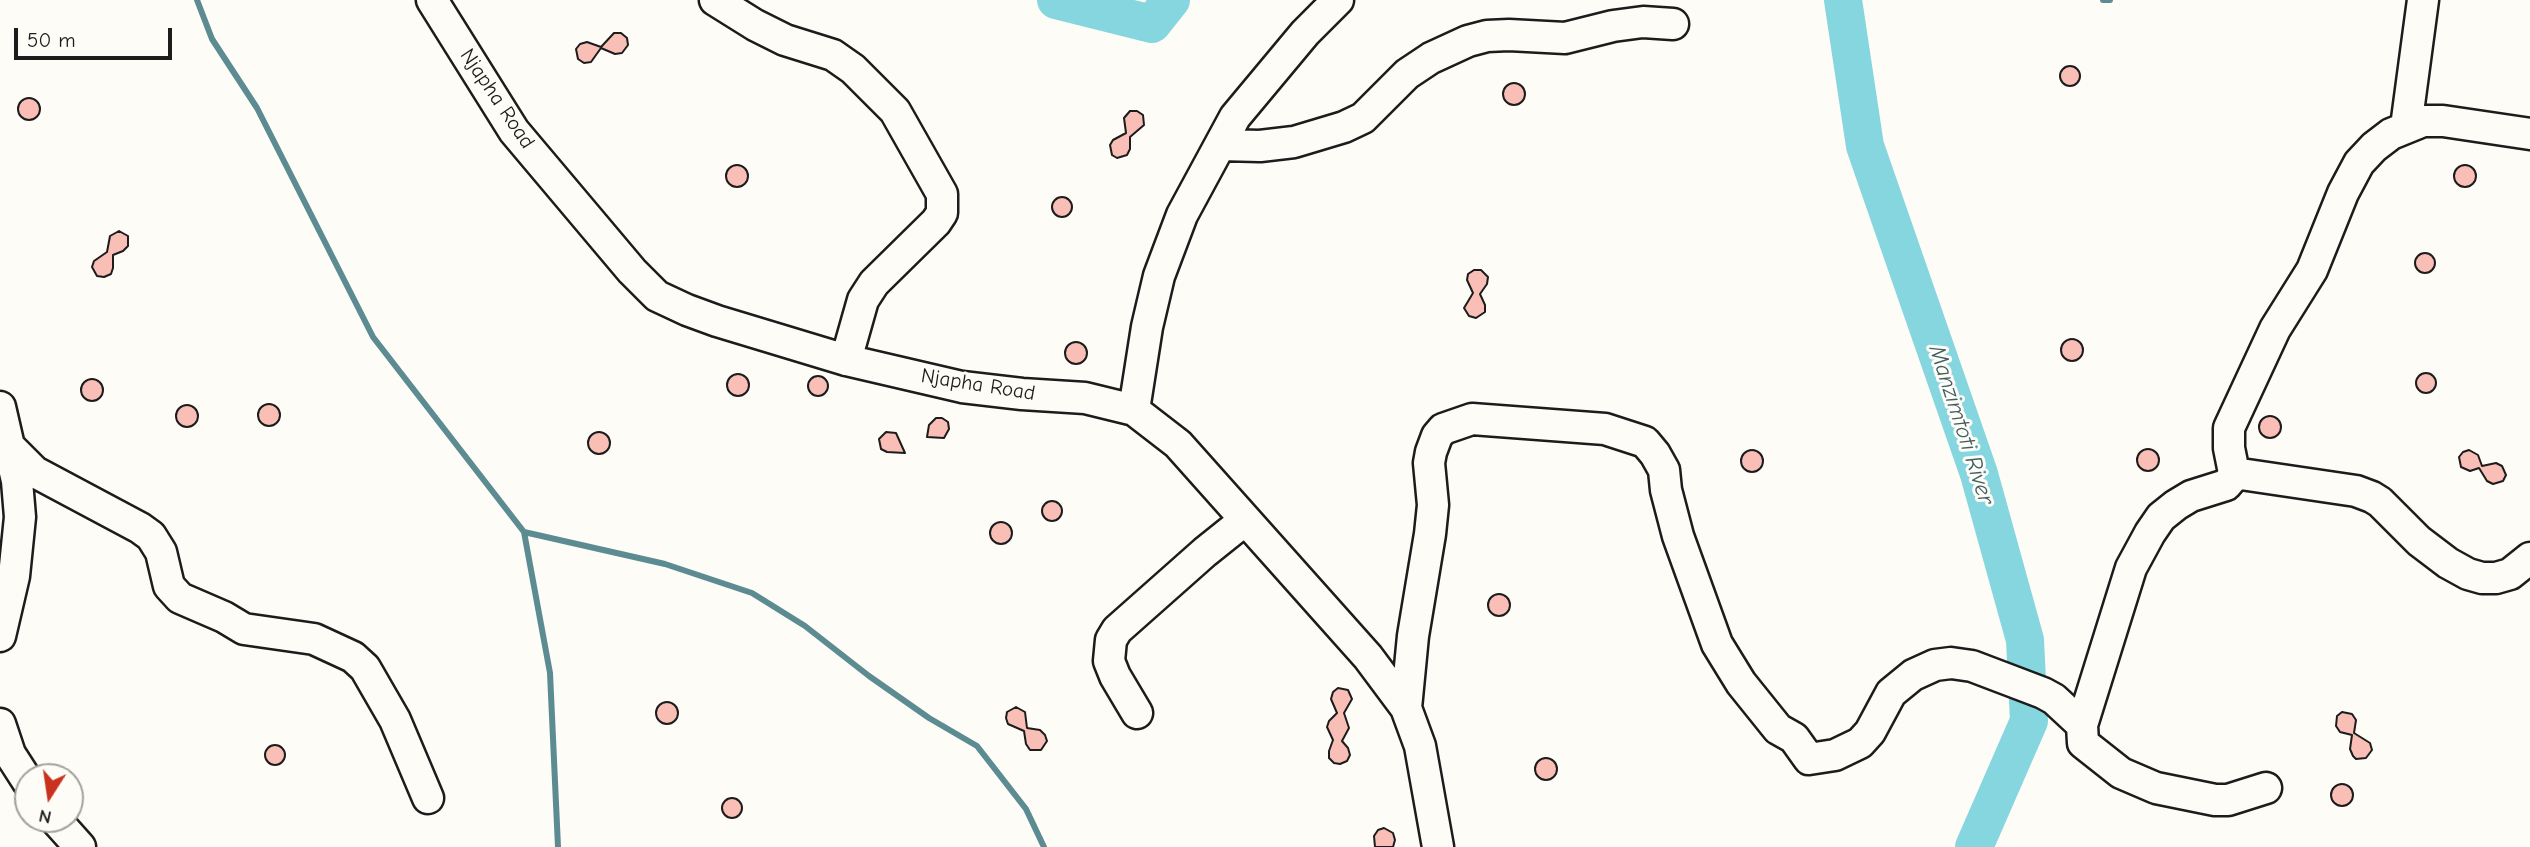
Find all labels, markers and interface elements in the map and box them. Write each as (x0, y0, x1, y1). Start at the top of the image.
scale bar (18, 14, 175, 58)
text: 50 m (27, 28, 76, 52)
street label: Njapha Road (454, 44, 540, 154)
water label: Manzimtoti River (1922, 342, 2000, 508)
street label: Njapha Road (919, 364, 1037, 406)
north arrow (14, 763, 84, 833)
text: N (37, 805, 53, 829)

